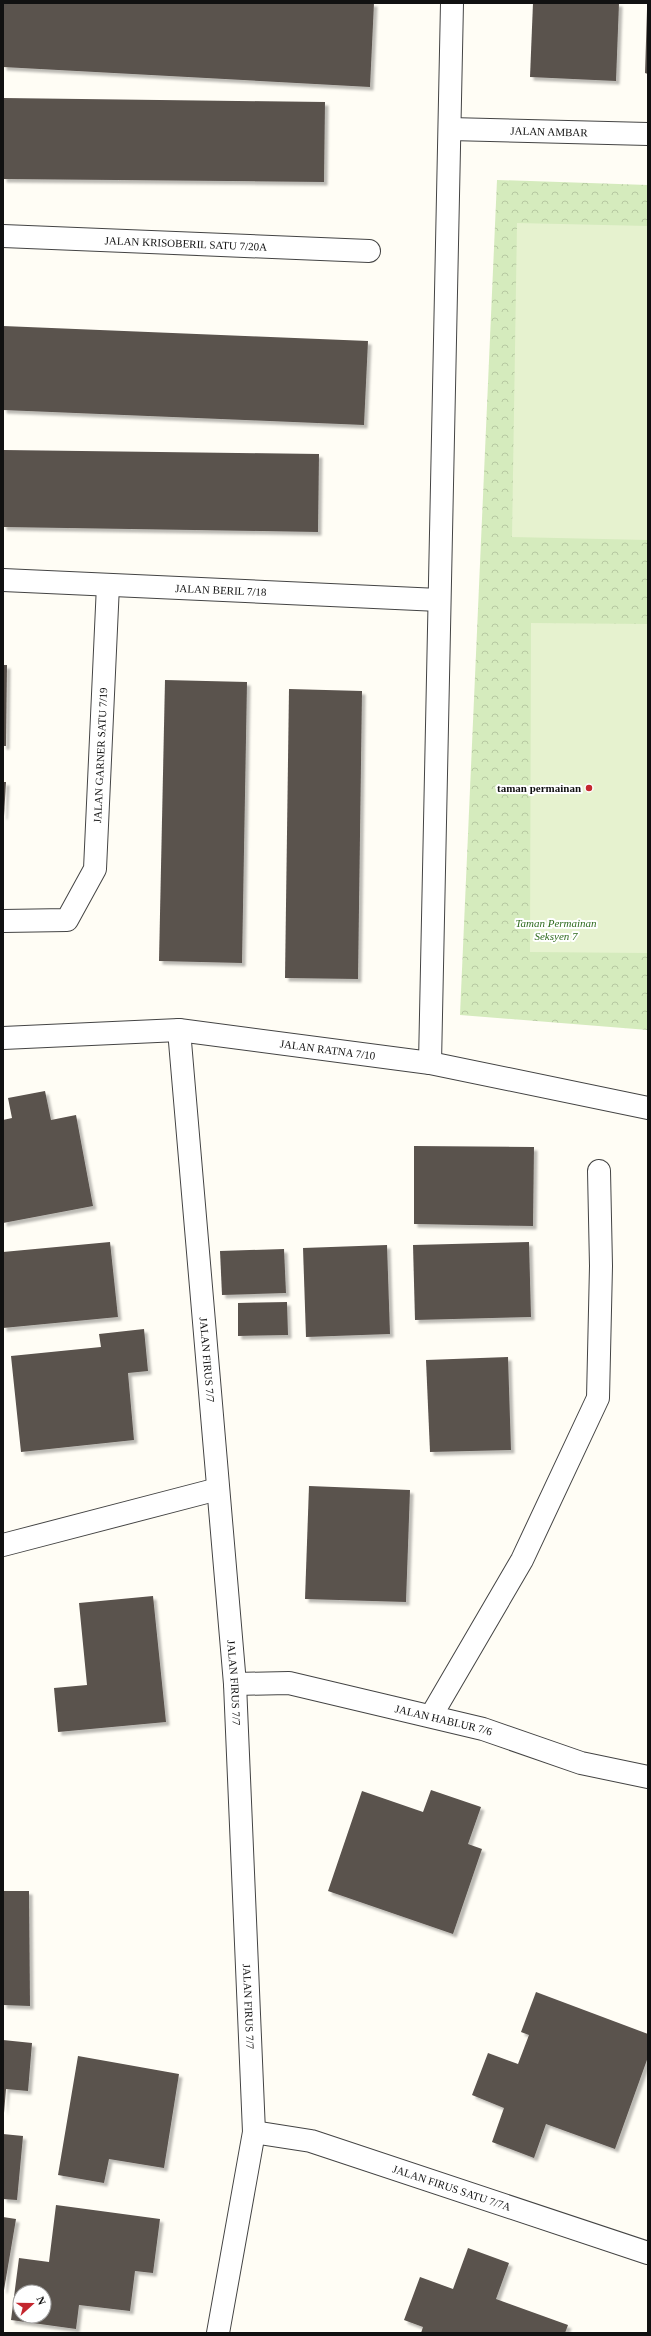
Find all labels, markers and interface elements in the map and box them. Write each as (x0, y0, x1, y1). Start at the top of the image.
street label: JALAN AMBAR (510, 125, 588, 138)
street label: JALAN KRISOBERIL SATU 7/20A (104, 234, 267, 253)
street label: JALAN BERIL 7/18 (175, 582, 267, 598)
street label: JALAN GARNER SATU 7/19 (91, 687, 109, 823)
place label: taman permainan (497, 782, 581, 794)
marker: taman permainan (584, 783, 594, 793)
park label: Taman Permainan Seksyen 7 (515, 917, 597, 942)
street label: JALAN RATNA 7/10 (279, 1037, 376, 1062)
street label: JALAN FIRUS 7/7 (198, 1317, 217, 1403)
street label: JALAN FIRUS 7/7 (225, 1639, 243, 1726)
street label: JALAN HABLUR 7/6 (394, 1702, 494, 1738)
street label: JALAN FIRUS 7/7 (241, 1963, 257, 2050)
street label: JALAN FIRUS SATU 7/7A (391, 2163, 512, 2213)
north arrow (12, 2284, 52, 2324)
text: N (34, 2295, 48, 2306)

